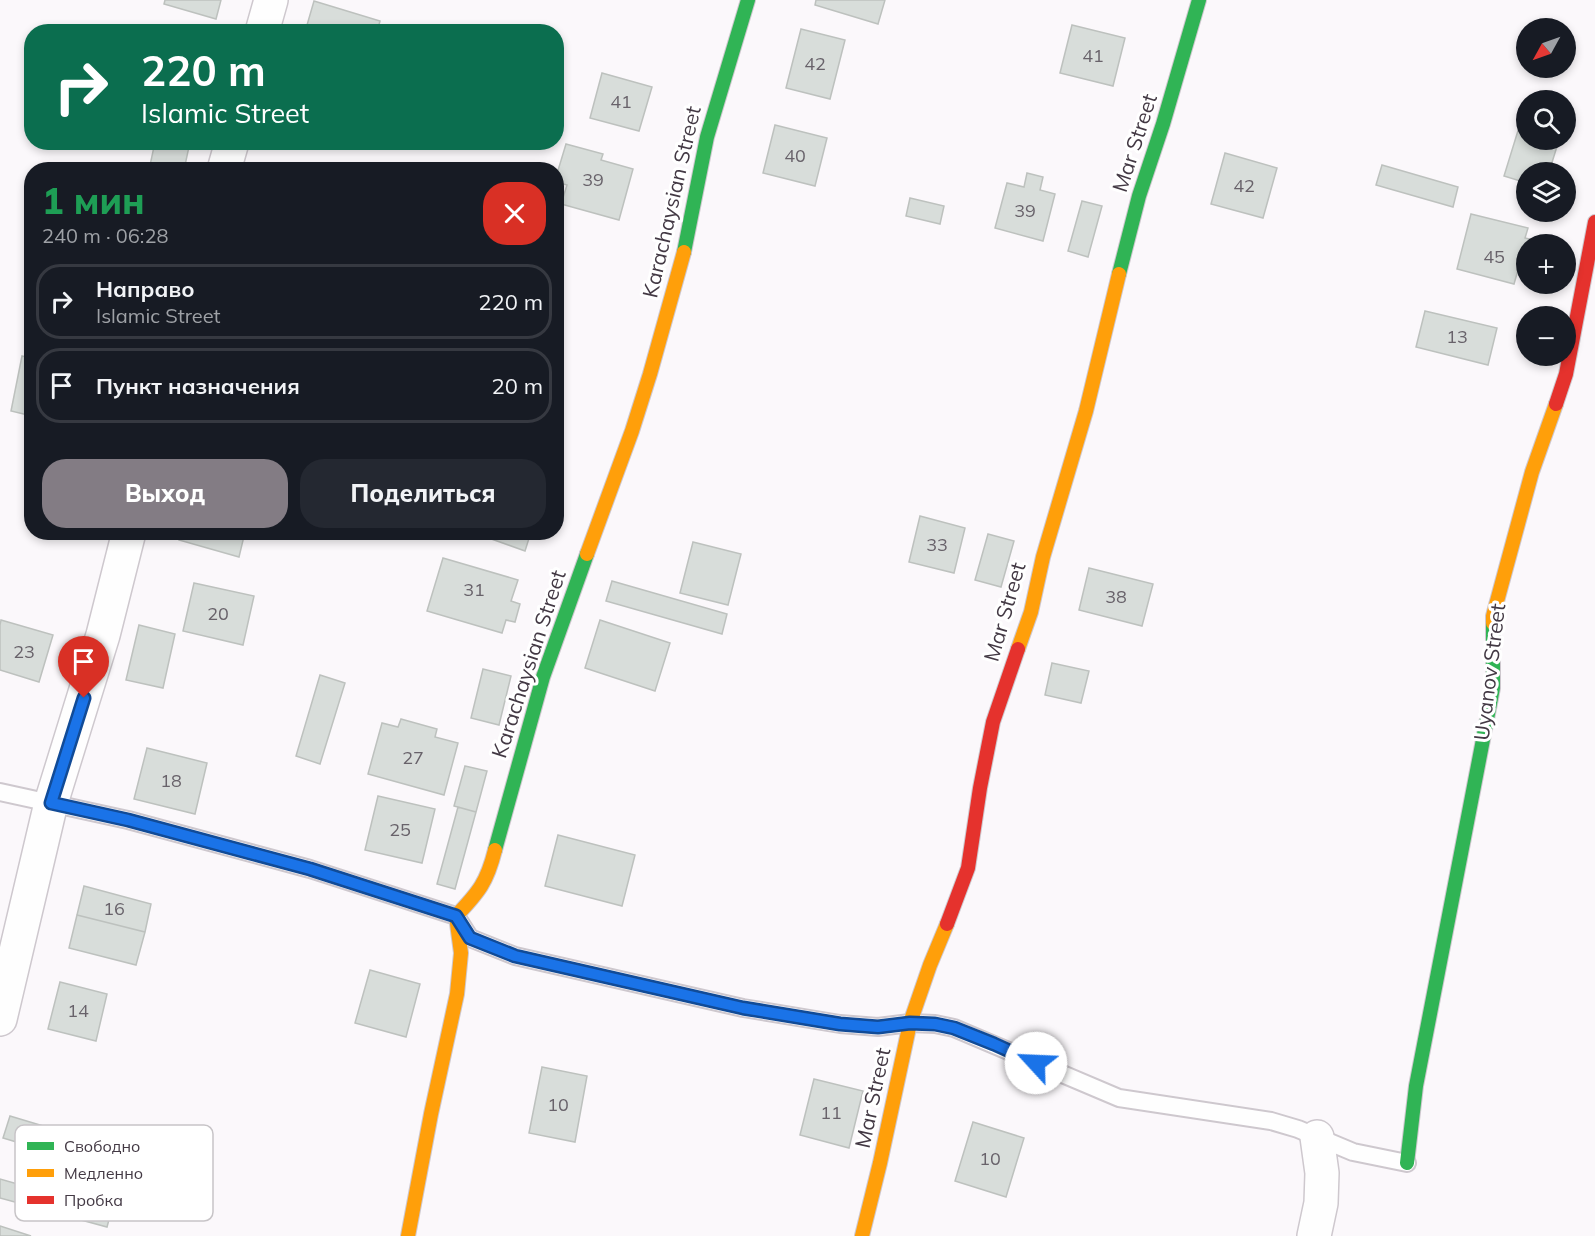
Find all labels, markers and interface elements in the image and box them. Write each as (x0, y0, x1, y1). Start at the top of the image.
north arrow (1516, 18, 1576, 78)
map controls (1516, 18, 1576, 366)
text: 220 m (141, 44, 266, 97)
house number: 41 (1082, 44, 1104, 67)
icon: right (42, 48, 120, 126)
house number: 42 (804, 52, 826, 75)
house number: 41 (610, 90, 632, 113)
street label: Mar Street (1106, 90, 1162, 195)
button: search (1516, 90, 1576, 150)
text: Islamic Street (141, 96, 309, 130)
street label: Karachaysian Street (636, 103, 706, 300)
house number: 40 (784, 144, 806, 167)
button: layers (1516, 162, 1576, 222)
house number: 39 (582, 168, 604, 191)
house number: 42 (1233, 174, 1255, 197)
text: 1 мин (42, 178, 145, 223)
button: close (483, 182, 546, 245)
house number: 39 (1014, 199, 1036, 222)
text: 240 m · 06:28 (42, 223, 168, 248)
button: + (1516, 234, 1576, 294)
house number: 45 (1483, 245, 1505, 268)
text: Направо (96, 275, 194, 303)
icon: right (45, 285, 78, 318)
text: 220 m (478, 288, 543, 316)
text: Islamic Street (96, 303, 221, 328)
button: − (1516, 306, 1576, 366)
house number: 13 (1446, 325, 1468, 348)
icon: arrive (45, 369, 78, 402)
text: Пункт назначения (96, 372, 300, 400)
text: 20 m (492, 372, 543, 400)
button: Выход (42, 459, 288, 528)
button: Поделиться (300, 459, 546, 528)
house number: 33 (926, 533, 948, 556)
street label: Mar Street (978, 559, 1031, 664)
street label: Karachaysian Street (485, 566, 571, 761)
house number: 31 (463, 578, 485, 601)
house number: 38 (1105, 585, 1127, 608)
house number: 20 (207, 602, 229, 625)
street label: Uyanov Street (1468, 602, 1510, 742)
pin (58, 636, 109, 698)
house number: 23 (13, 640, 35, 663)
icon: arrive (67, 645, 100, 678)
house number: 27 (402, 746, 424, 769)
house number: 18 (160, 769, 182, 792)
house number: 25 (389, 818, 411, 841)
house number: 16 (103, 897, 125, 920)
house number: 14 (67, 999, 89, 1022)
position arrow (1004, 1031, 1068, 1095)
street label: Mar Street (849, 1045, 895, 1150)
house number: 10 (547, 1093, 569, 1116)
house number: 11 (820, 1101, 842, 1124)
legend (15, 1125, 213, 1221)
text: Свободно (64, 1136, 140, 1156)
house number: 10 (979, 1147, 1001, 1170)
text: Медленно (64, 1163, 143, 1183)
text: Пробка (64, 1190, 123, 1210)

